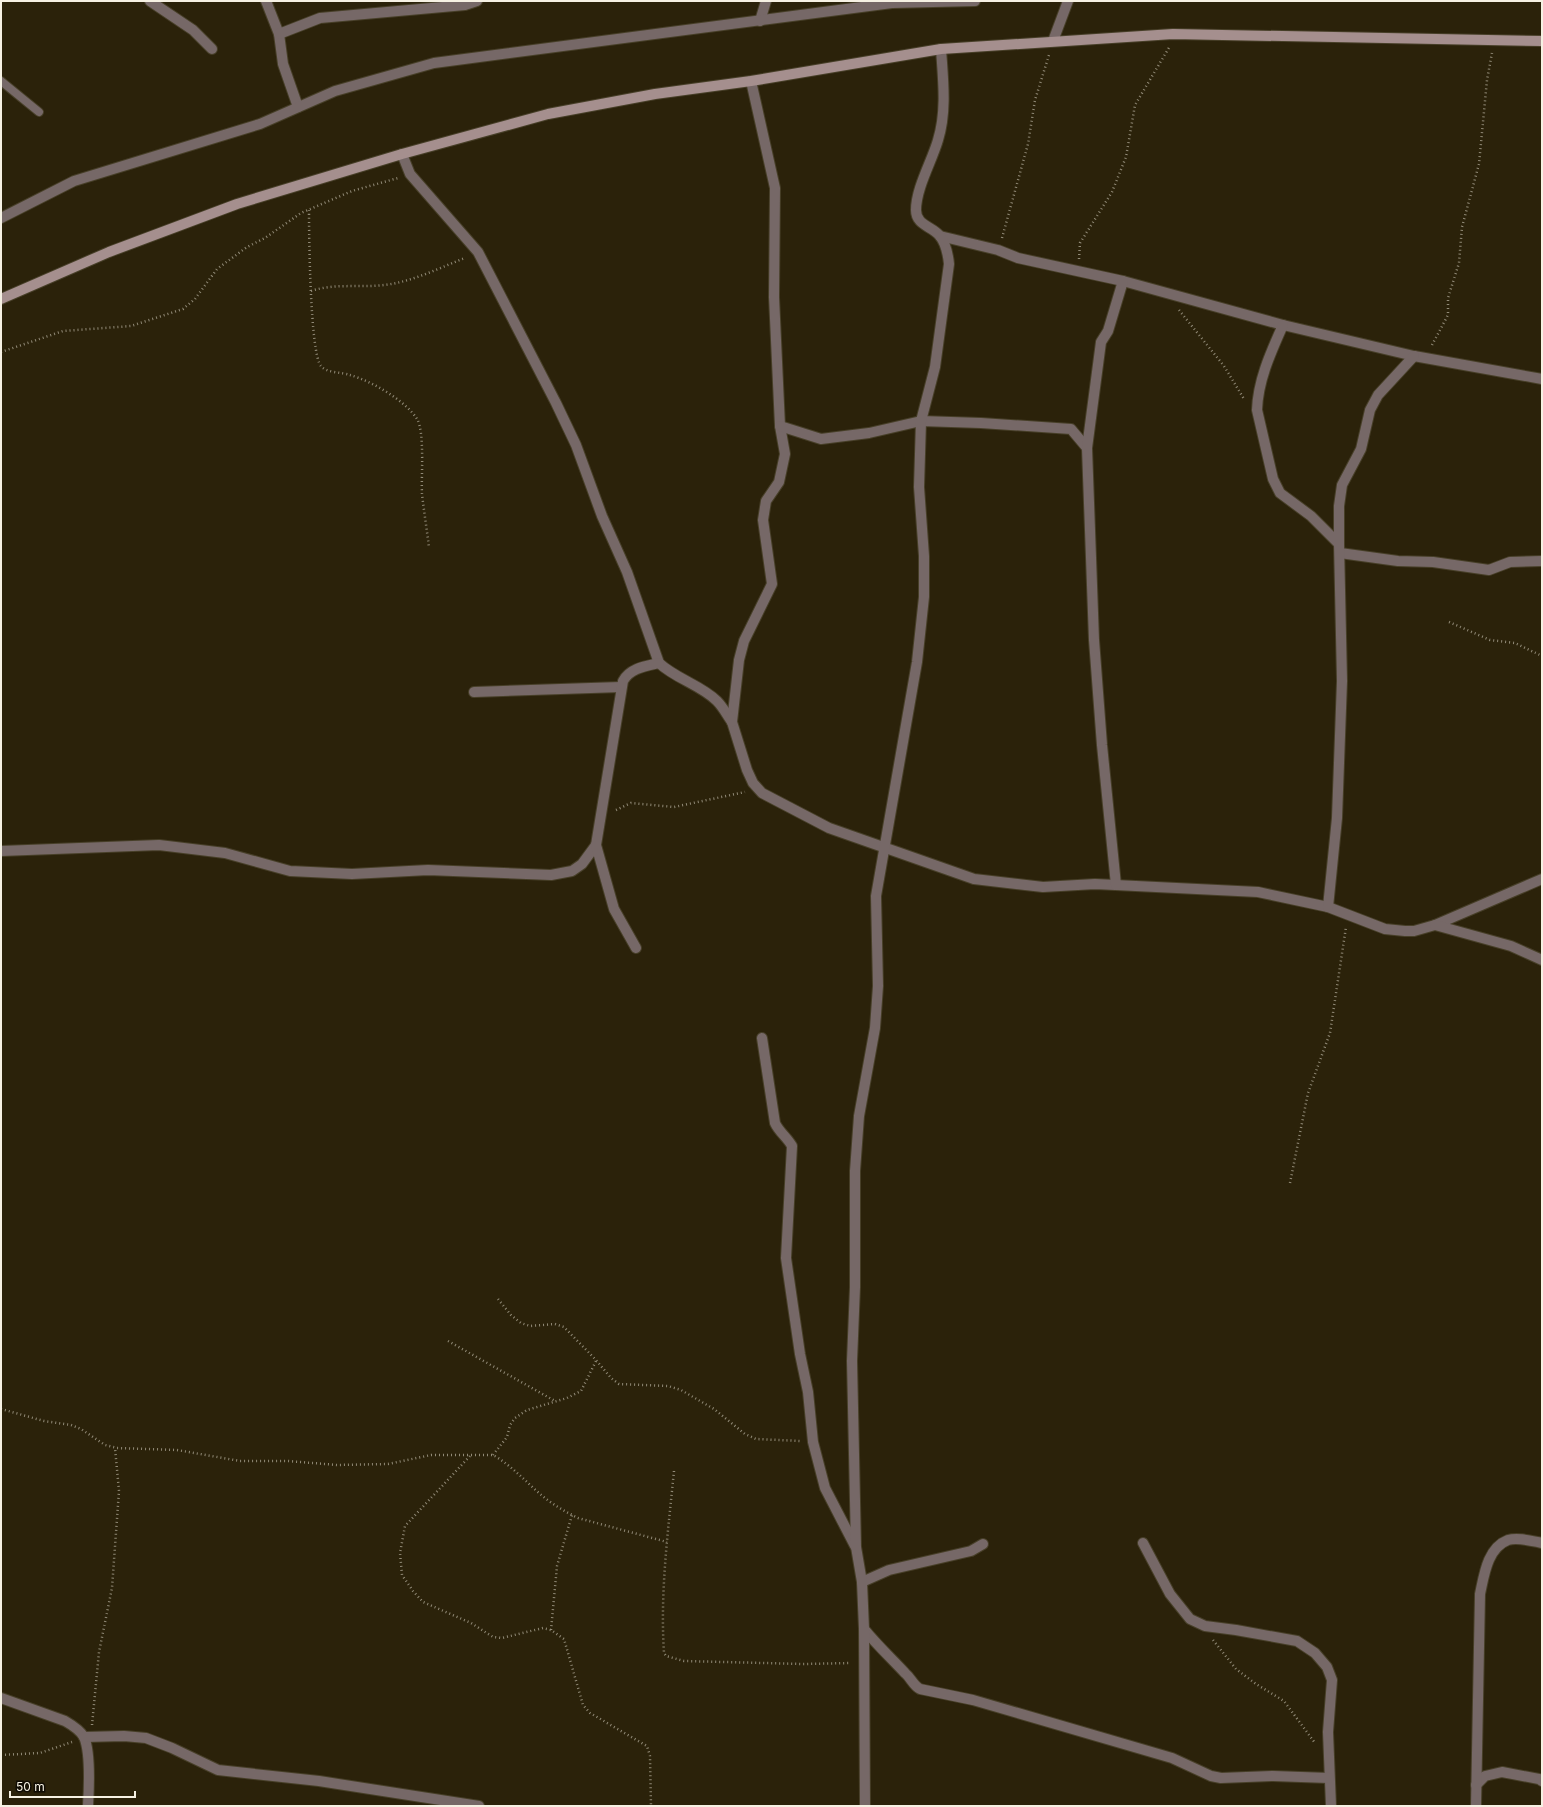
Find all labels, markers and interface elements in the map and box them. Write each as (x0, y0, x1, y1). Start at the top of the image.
scale bar (10, 1773, 135, 1799)
text: 50 m (16, 1779, 45, 1794)

